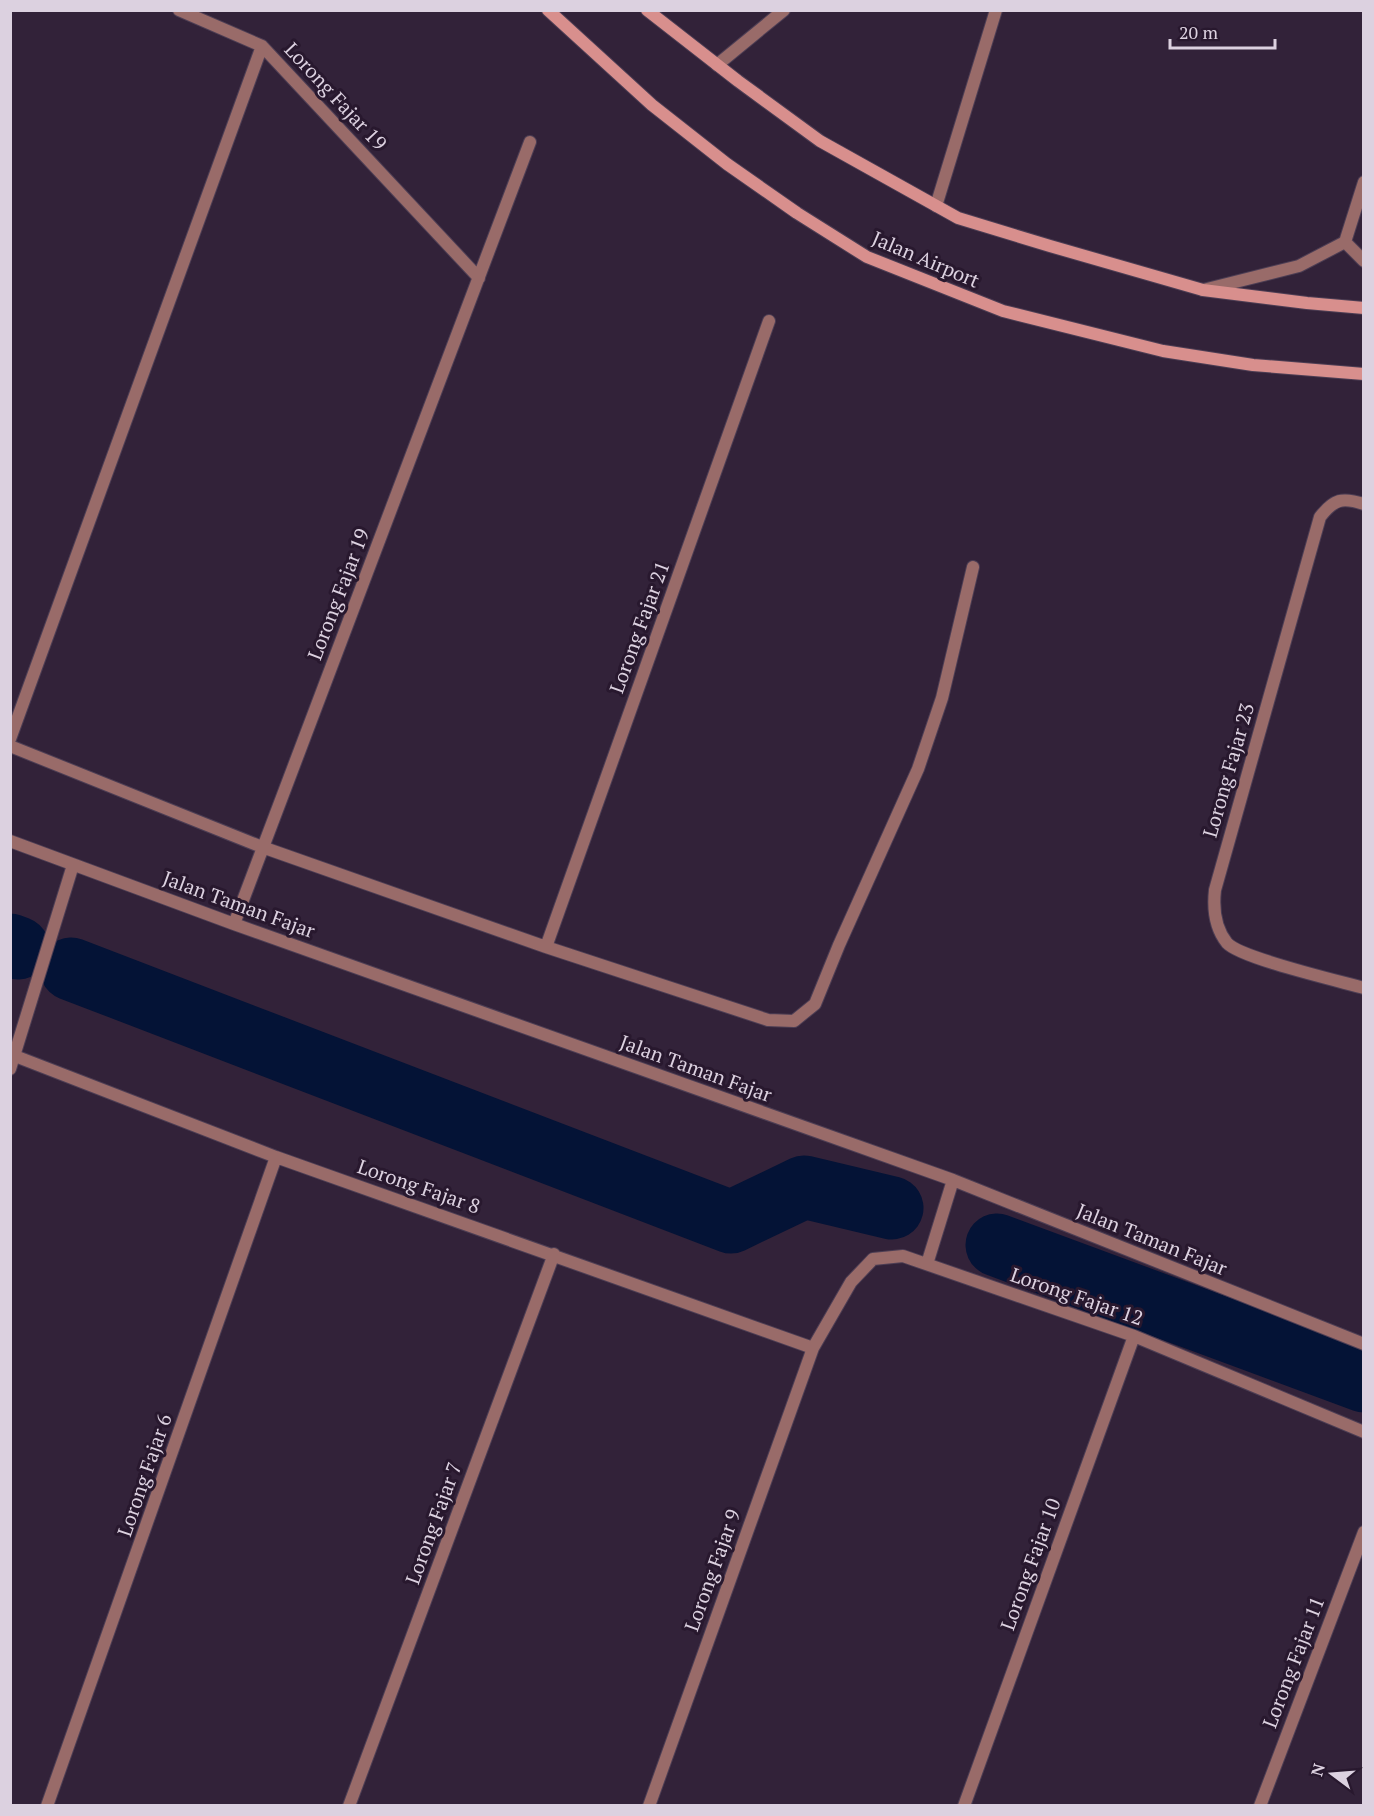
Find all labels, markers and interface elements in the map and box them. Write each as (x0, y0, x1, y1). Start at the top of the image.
scale bar (1170, 12, 1275, 50)
text: 20 m (1179, 20, 1219, 44)
street label: Lorong Fajar 19 (279, 36, 393, 156)
street label: Jalan Airport (868, 224, 984, 294)
street label: Lorong Fajar 19 (301, 524, 375, 664)
street label: Lorong Fajar 21 (603, 557, 675, 697)
street label: Lorong Fajar 23 (1196, 700, 1260, 840)
street label: Jalan Taman Fajar (159, 864, 319, 944)
street label: Jalan Taman Fajar (616, 1028, 776, 1108)
street label: Lorong Fajar 8 (354, 1152, 484, 1220)
street label: Jalan Taman Fajar (1073, 1196, 1232, 1282)
street label: Lorong Fajar 12 (1007, 1261, 1147, 1331)
street label: Lorong Fajar 6 (110, 1410, 178, 1540)
street label: Lorong Fajar 7 (398, 1458, 468, 1588)
street label: Lorong Fajar 10 (994, 1494, 1066, 1634)
street label: Lorong Fajar 9 (677, 1505, 747, 1635)
street label: Lorong Fajar 11 (1256, 1592, 1330, 1732)
north arrow (1302, 1744, 1362, 1804)
text: N (1305, 1761, 1330, 1779)

